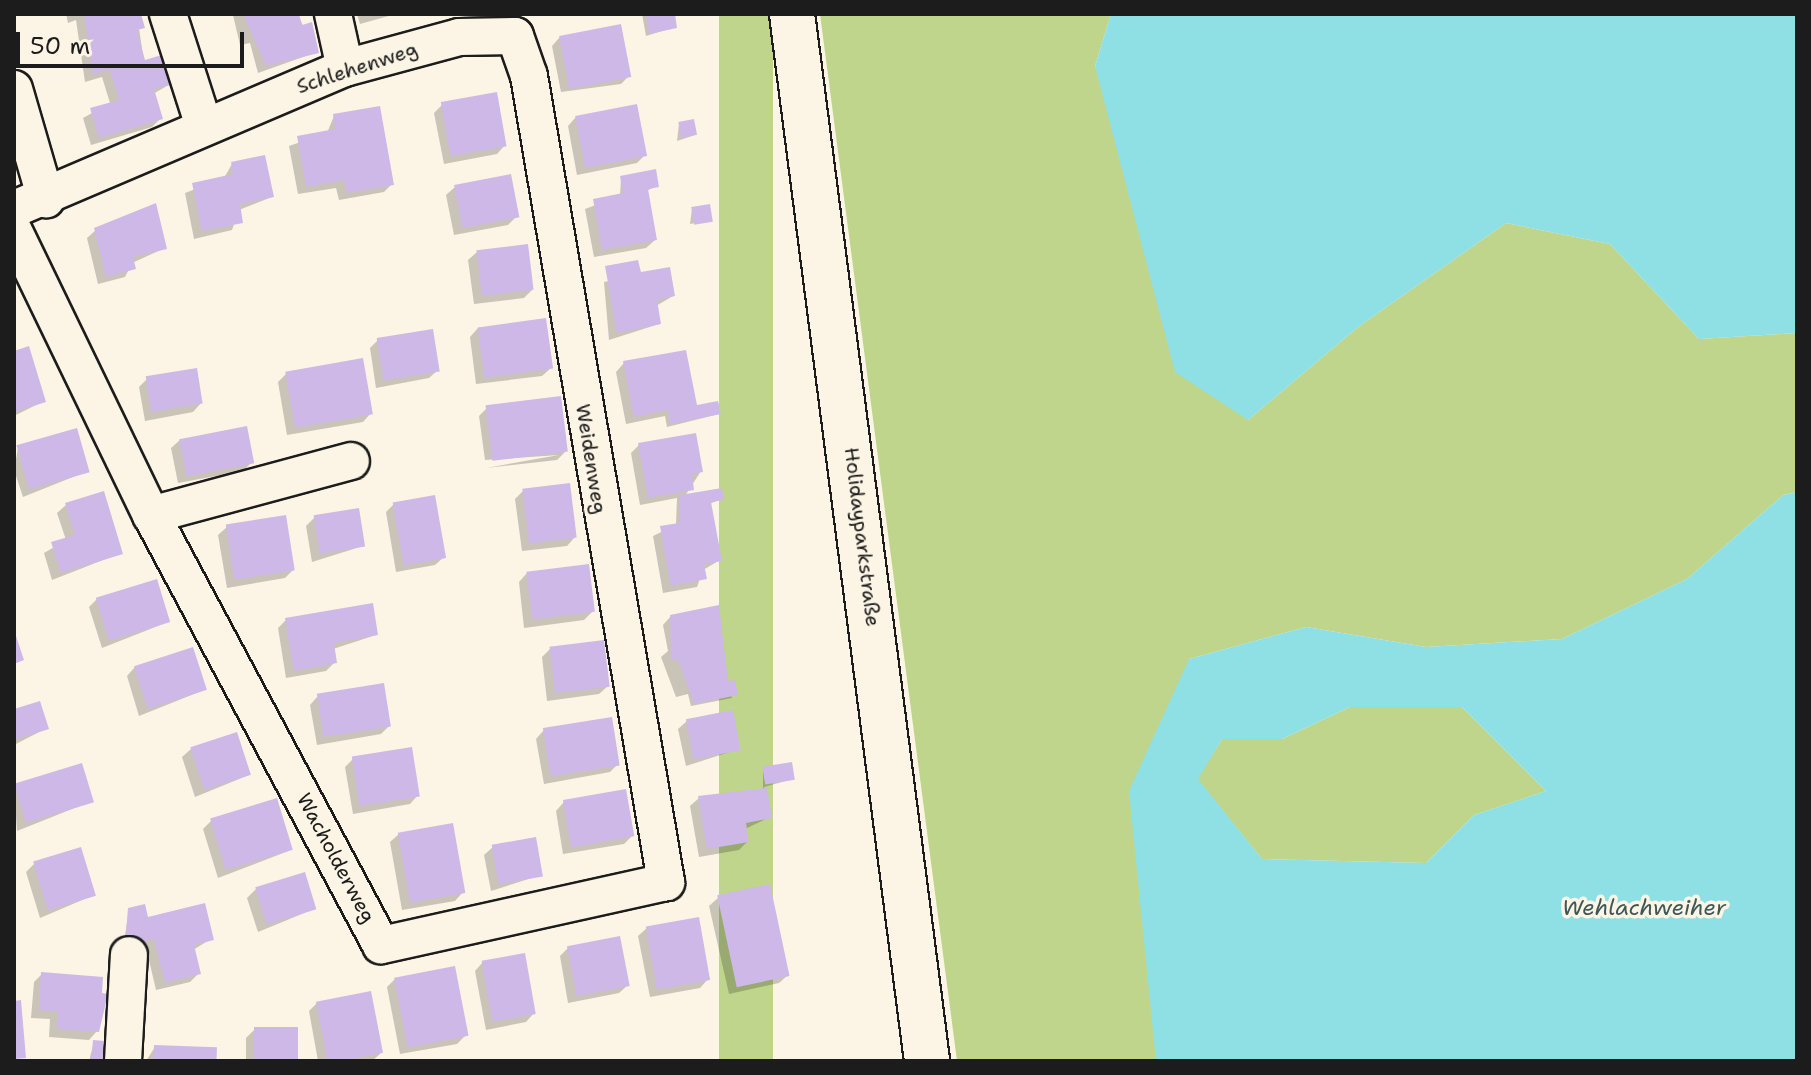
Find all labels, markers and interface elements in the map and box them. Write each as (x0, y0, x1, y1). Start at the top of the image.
scale bar (20, 16, 248, 66)
text: 50 m (30, 30, 90, 62)
street label: Schlehenweg (294, 37, 420, 99)
street label: Weidenweg (570, 402, 612, 516)
street label: Holidayparkstraße (839, 446, 885, 628)
street label: Wacholderweg (292, 789, 380, 927)
water label: Wehlachweiher (1562, 895, 1726, 921)

